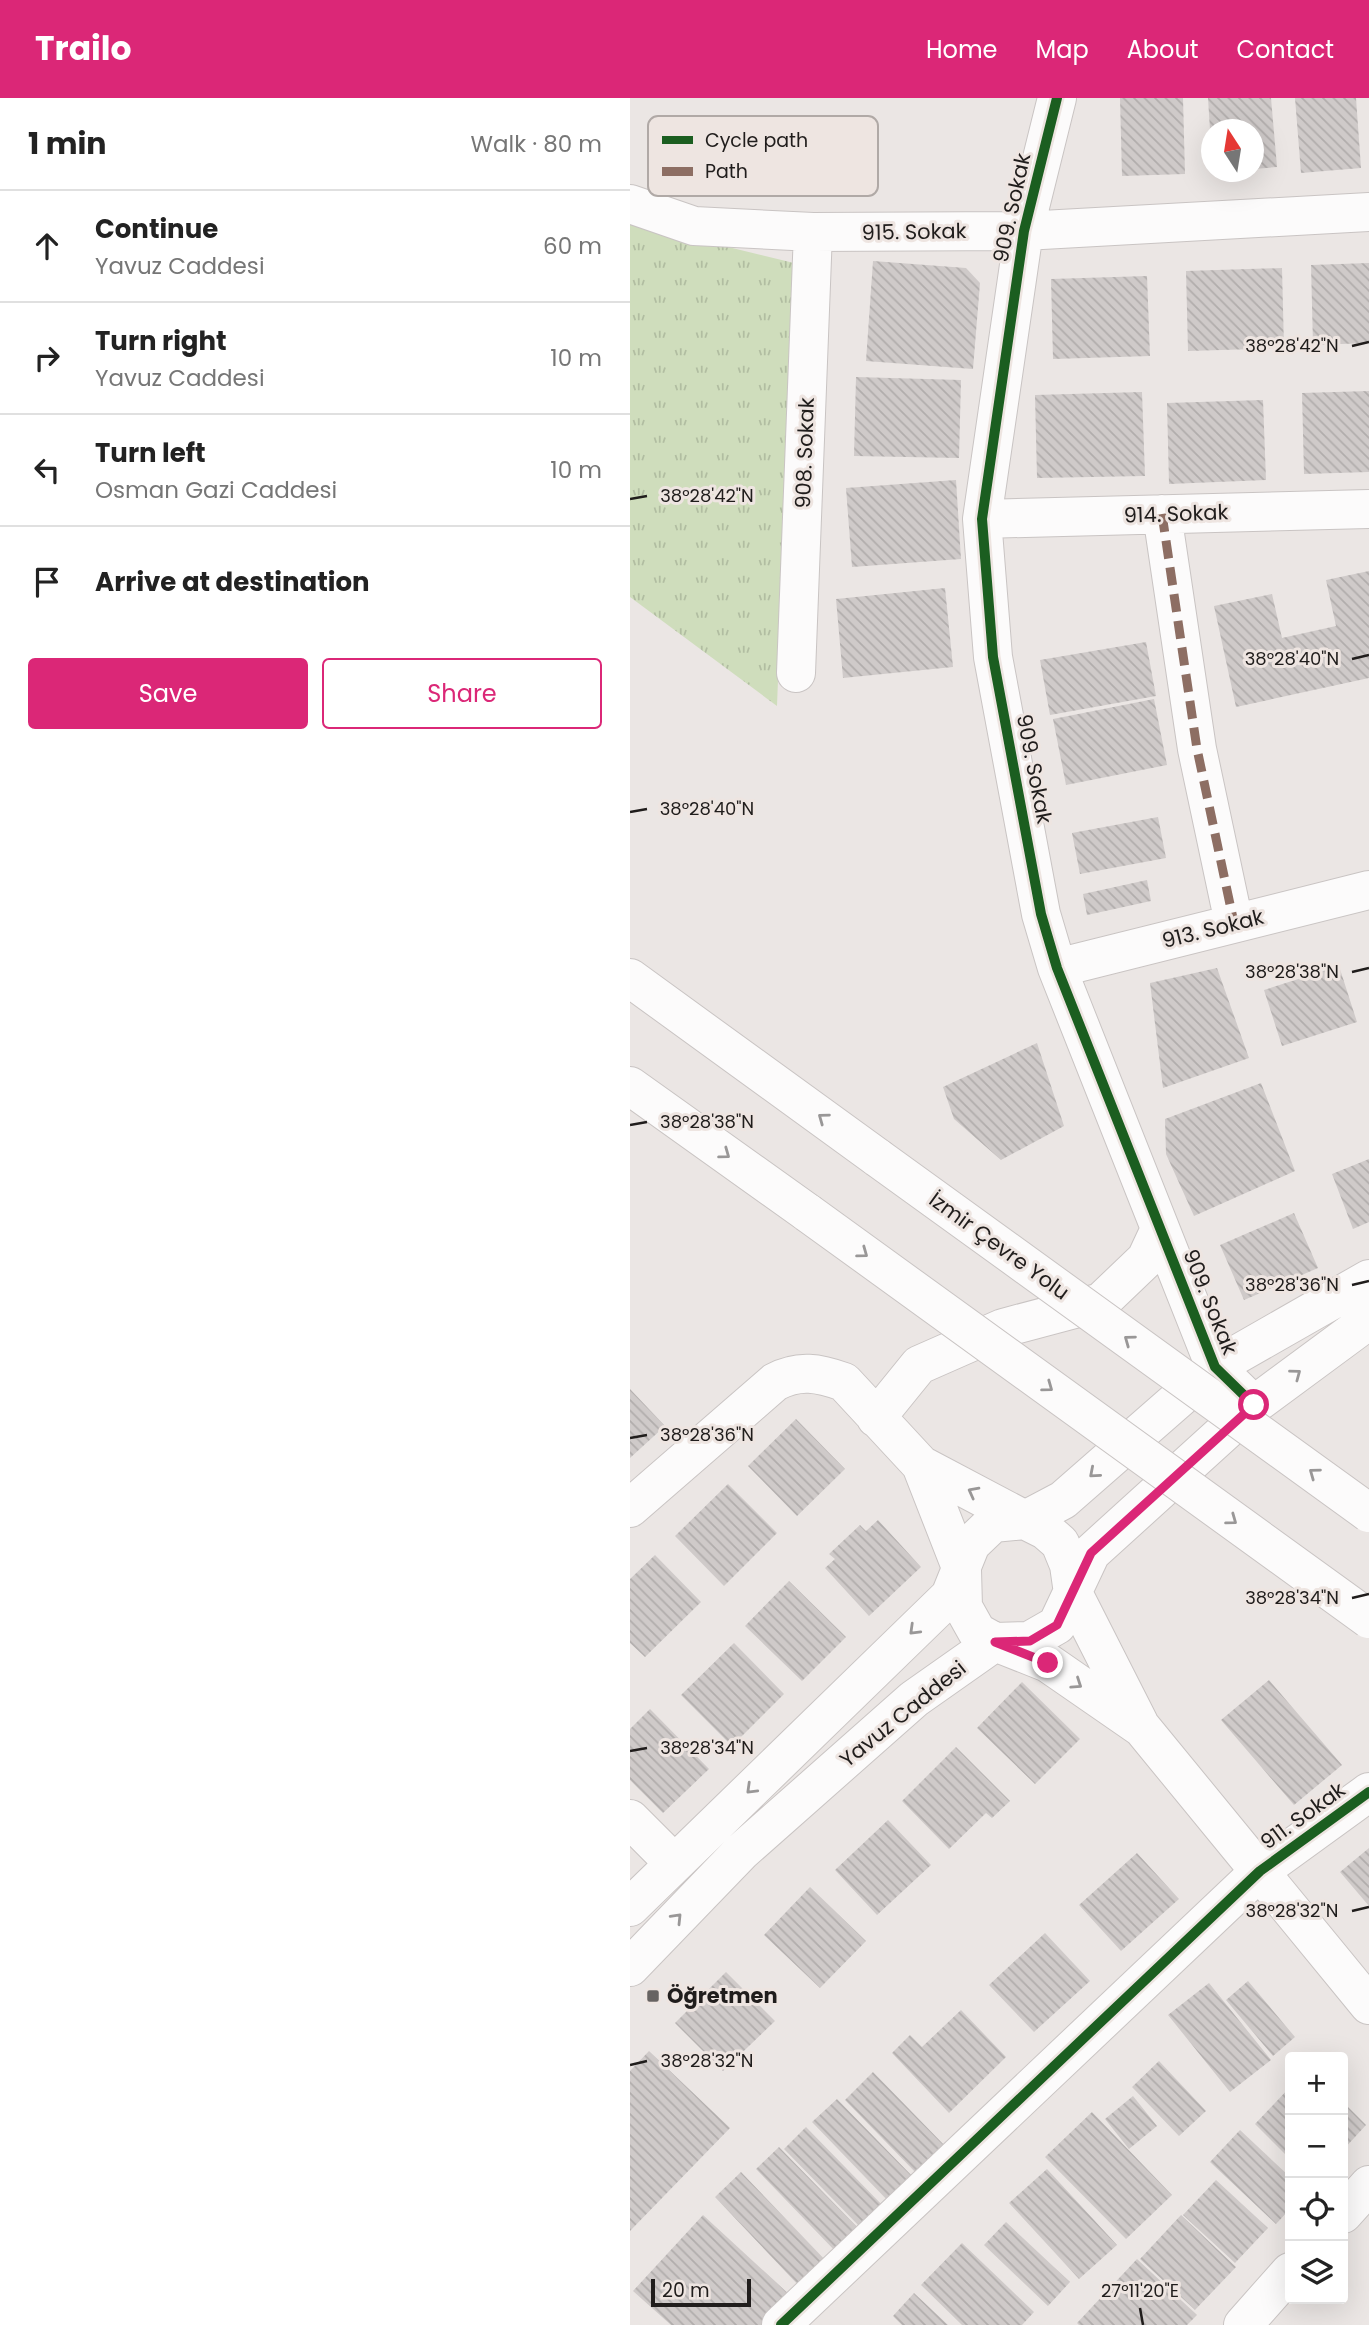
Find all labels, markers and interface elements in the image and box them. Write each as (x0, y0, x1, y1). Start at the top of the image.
text: Trailo (35, 25, 132, 72)
text: Home (926, 33, 998, 66)
text: Map (1036, 33, 1089, 66)
text: About (1127, 33, 1198, 66)
text: Contact (1236, 33, 1334, 66)
legend (648, 116, 878, 196)
north arrow (1201, 119, 1264, 182)
text: 1 min (28, 122, 106, 165)
text: Cycle path (705, 127, 808, 154)
text: Walk · 80 m (471, 128, 602, 160)
street label: 909. Sokak (986, 150, 1037, 265)
text: Path (705, 158, 748, 185)
text: Continue (95, 211, 218, 247)
street label: 915. Sokak (861, 216, 967, 247)
icon: ahead (28, 227, 66, 265)
text: 60 m (543, 230, 602, 262)
text: Yavuz Caddesi (95, 250, 265, 282)
text: Turn right (95, 323, 227, 359)
text: 38°28'42"N (1245, 333, 1339, 358)
icon: right (28, 339, 66, 377)
text: 10 m (550, 342, 602, 374)
text: Yavuz Caddesi (95, 362, 265, 394)
street label: 908. Sokak (788, 397, 821, 509)
text: Turn left (95, 435, 206, 471)
icon: left (28, 451, 66, 489)
text: 10 m (550, 454, 602, 486)
text: Osman Gazi Caddesi (95, 474, 337, 506)
text: 38°28'42"N (660, 483, 754, 508)
street label: 914. Sokak (1123, 497, 1229, 530)
icon: arrive (28, 563, 66, 601)
text: Arrive at destination (95, 564, 370, 600)
text: 38°28'40"N (1245, 646, 1339, 671)
button: Save (28, 658, 308, 729)
button: Share (322, 658, 602, 729)
street label: 909. Sokak (1010, 712, 1059, 826)
text: 38°28'40"N (660, 796, 754, 821)
street label: 913. Sokak (1159, 902, 1267, 955)
text: 38°28'38"N (1245, 959, 1339, 984)
text: 38°28'38"N (660, 1109, 754, 1134)
one-way arrow (818, 1114, 831, 1126)
one-way arrow (717, 1146, 730, 1158)
street label: İzmir Çevre Yolu (923, 1185, 1075, 1306)
one-way arrow (855, 1245, 868, 1258)
street label: 909. Sokak (1176, 1245, 1245, 1359)
text: 38°28'36"N (1245, 1272, 1339, 1297)
one-way arrow (1125, 1336, 1137, 1348)
one-way arrow (1288, 1369, 1301, 1382)
one-way arrow (1040, 1378, 1053, 1391)
route start (1238, 1389, 1269, 1420)
text: 38°28'36"N (660, 1422, 754, 1447)
one-way arrow (1089, 1465, 1102, 1477)
one-way arrow (1309, 1469, 1322, 1481)
one-way arrow (968, 1487, 980, 1501)
one-way arrow (1224, 1512, 1237, 1524)
text: 38°28'34"N (1245, 1585, 1339, 1610)
one-way arrow (910, 1622, 923, 1635)
route end (1032, 1647, 1063, 1678)
street label: Yavuz Caddesi (833, 1654, 972, 1774)
one-way arrow (1069, 1676, 1082, 1688)
text: 38°28'34"N (660, 1735, 754, 1760)
street label: 911. Sokak (1254, 1775, 1351, 1856)
one-way arrow (746, 1780, 759, 1793)
text: 38°28'32"N (1246, 1898, 1338, 1923)
one-way arrow (669, 1913, 682, 1926)
place label: Öğretmen (667, 1981, 778, 2010)
marker: Öğretmen (645, 1988, 661, 2004)
text: 38°28'32"N (661, 2048, 753, 2073)
map controls (1285, 2052, 1348, 2304)
button: + (1285, 2052, 1348, 2115)
button: − (1285, 2115, 1348, 2178)
button: locate (1285, 2178, 1348, 2241)
button: layers (1285, 2241, 1348, 2304)
scale bar (651, 2276, 751, 2308)
text: 20 m (662, 2277, 710, 2304)
text: 27°11'20"E (1101, 2278, 1179, 2303)

